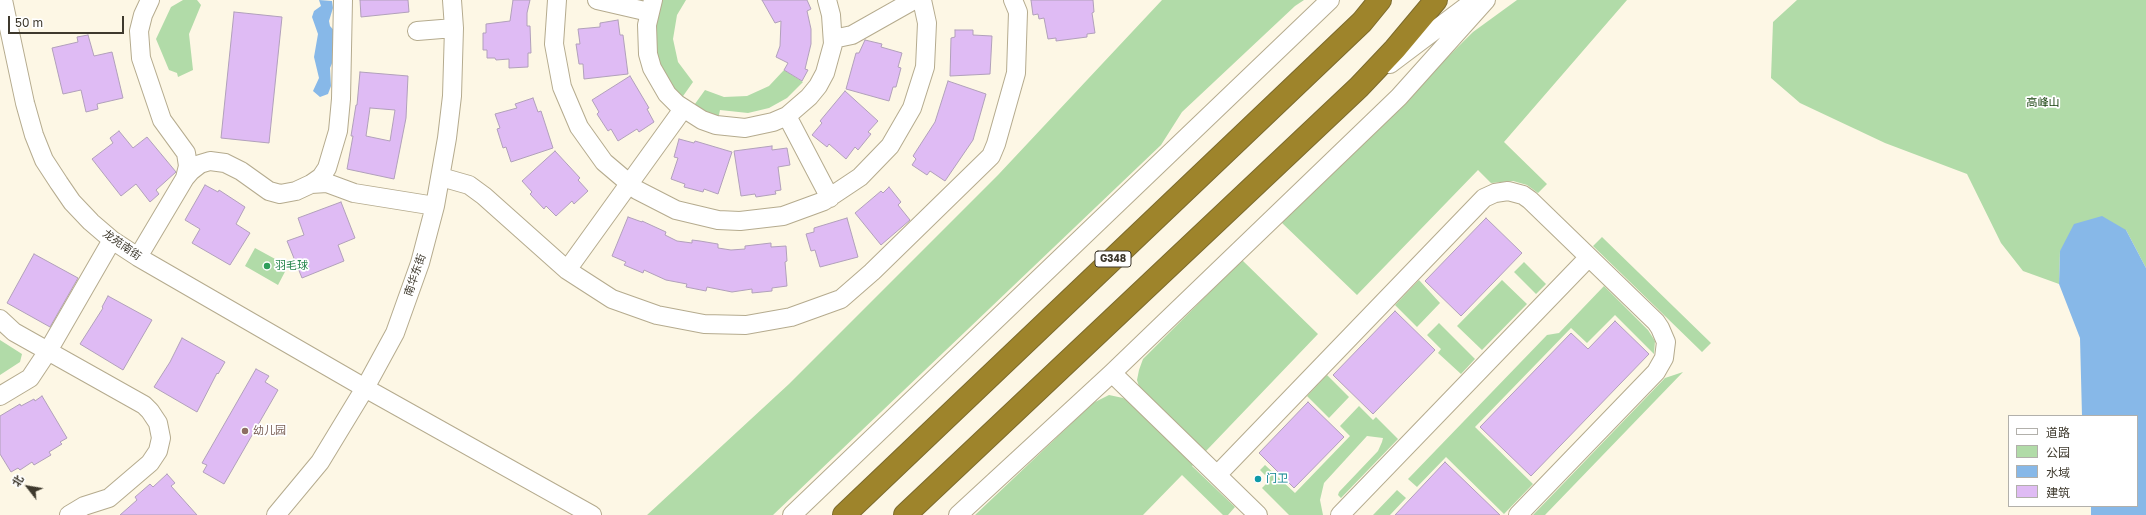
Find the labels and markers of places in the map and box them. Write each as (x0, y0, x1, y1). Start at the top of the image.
place label: 羽毛球 (275, 259, 308, 273)
marker: 羽毛球 (262, 261, 272, 271)
place label: 幼儿园 (253, 424, 286, 438)
marker: 幼儿园 (240, 426, 250, 436)
place label: 门卫 (1266, 472, 1288, 486)
marker: 门卫 (1253, 474, 1263, 484)

